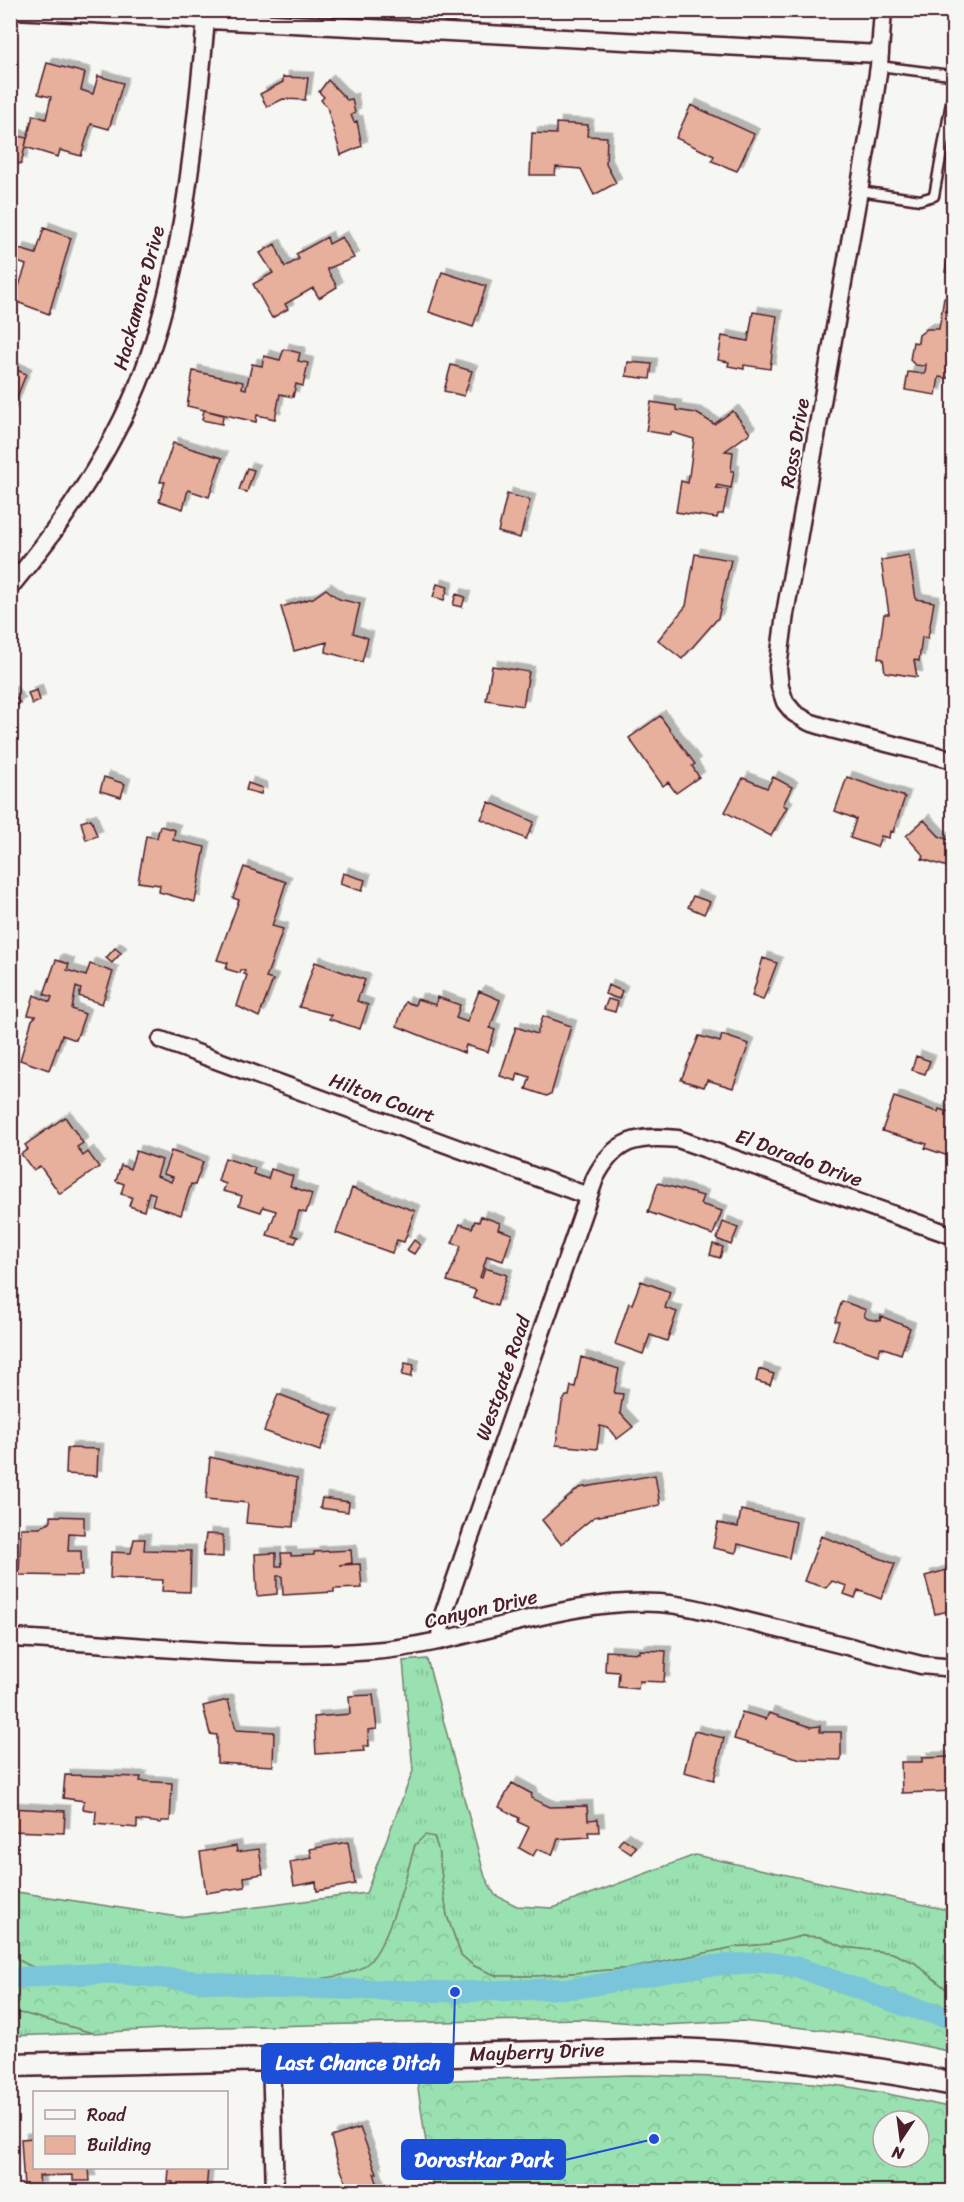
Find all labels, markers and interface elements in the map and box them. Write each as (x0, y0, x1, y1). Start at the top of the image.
street label: Hackamore Drive (103, 221, 175, 374)
street label: Ross Drive (770, 395, 820, 491)
street label: Hilton Court (324, 1063, 440, 1133)
street label: El Dorado Drive (730, 1119, 868, 1197)
street label: Westgate Road (465, 1309, 541, 1445)
street label: Canyon Drive (421, 1579, 541, 1639)
street label: Mayberry Drive (469, 2032, 605, 2072)
callout: Last Chance Ditch (262, 2044, 453, 2083)
text: Last Chance Ditch (276, 2044, 440, 2082)
legend (33, 2091, 228, 2169)
text: Road (87, 2099, 127, 2131)
north arrow (871, 2109, 931, 2169)
text: Building (87, 2129, 151, 2161)
text: N (888, 2138, 907, 2169)
callout: Dorostkar Park (402, 2140, 565, 2179)
text: Dorostkar Park (414, 2141, 555, 2179)

